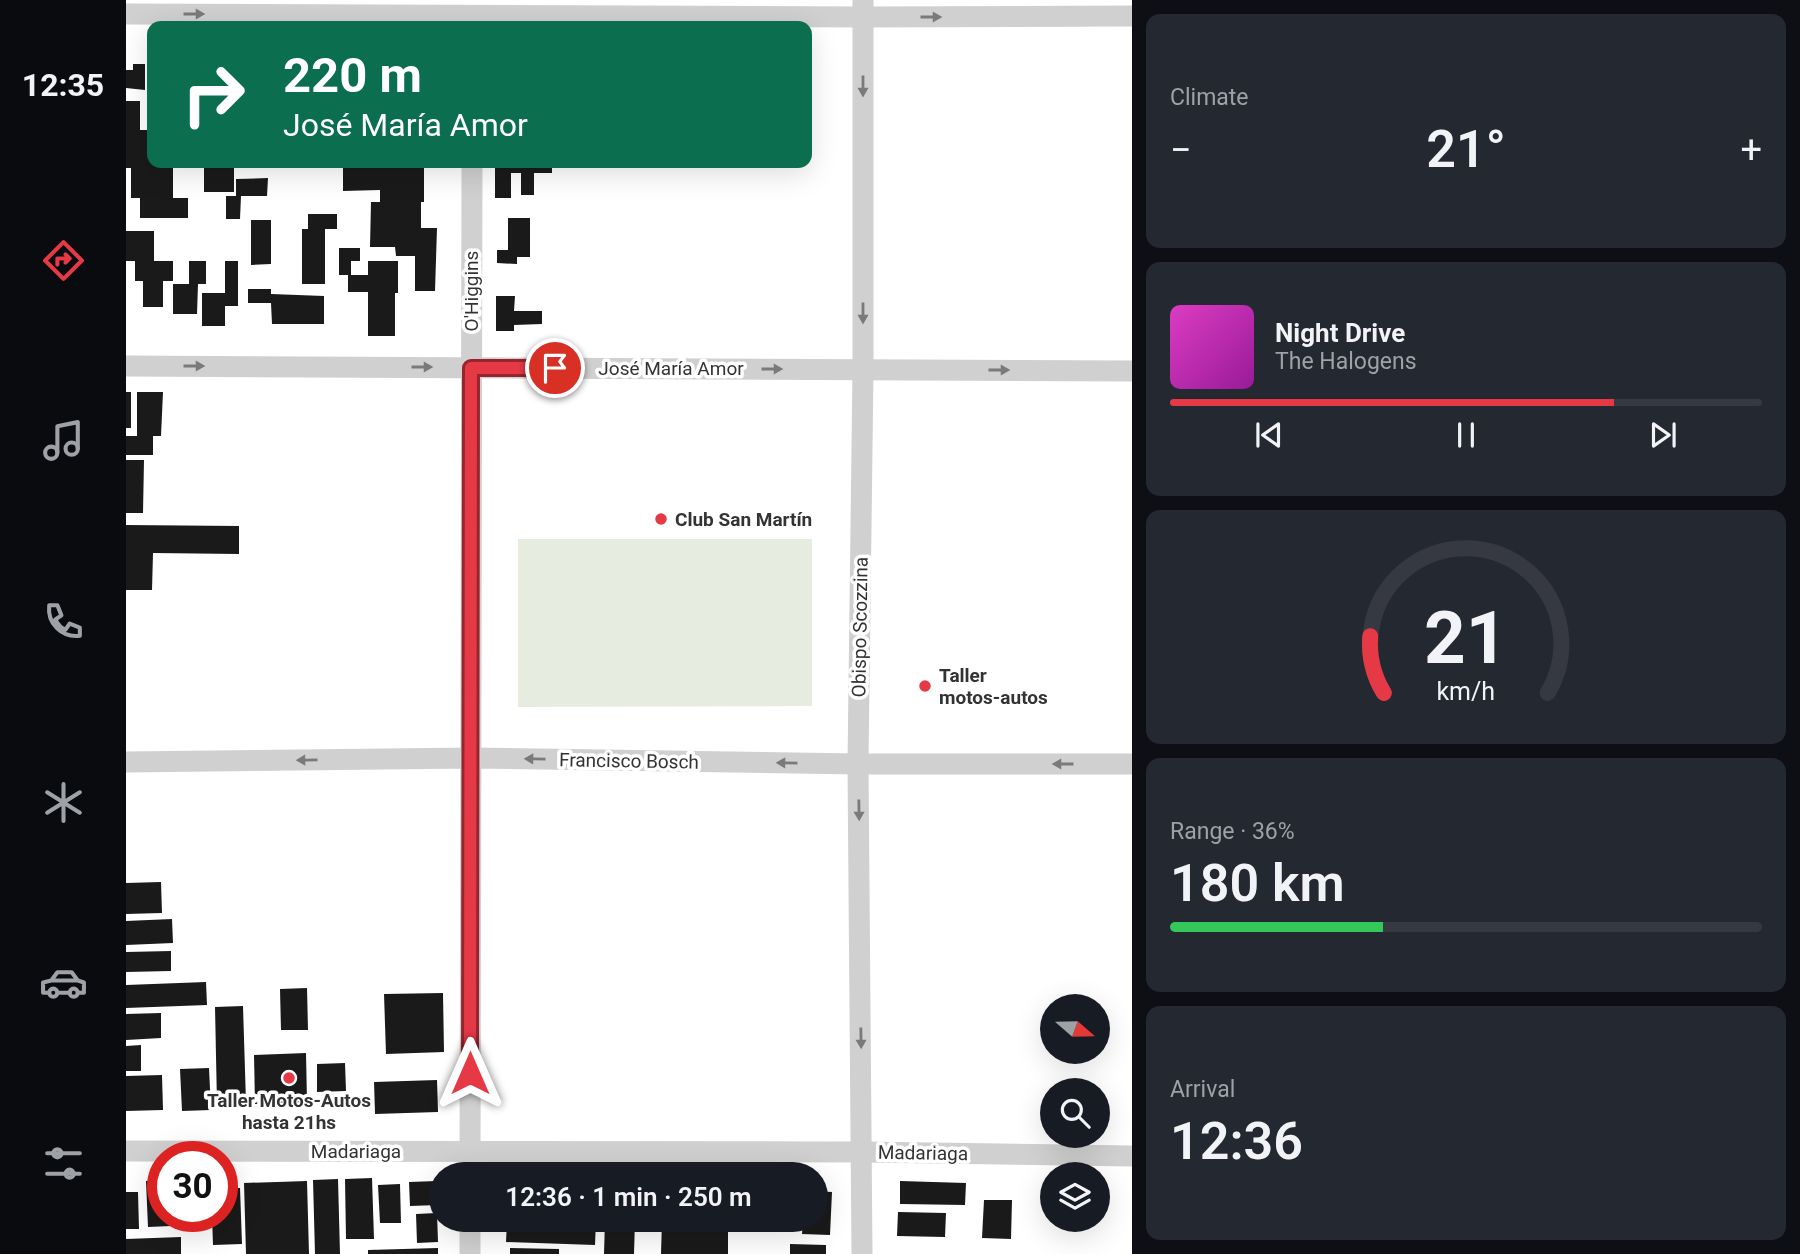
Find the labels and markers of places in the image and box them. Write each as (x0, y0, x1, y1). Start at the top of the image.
pin (525, 338, 585, 398)
place label: Club San Martín (675, 508, 812, 531)
marker: Club San Martín (653, 511, 669, 527)
place label: Taller motos-autos (939, 664, 1048, 709)
marker: Taller motos-autos (917, 678, 933, 694)
marker: Taller Motos-Autos hasta 21hs (281, 1070, 297, 1086)
place label: Taller Motos-Autos hasta 21hs (207, 1089, 371, 1134)

